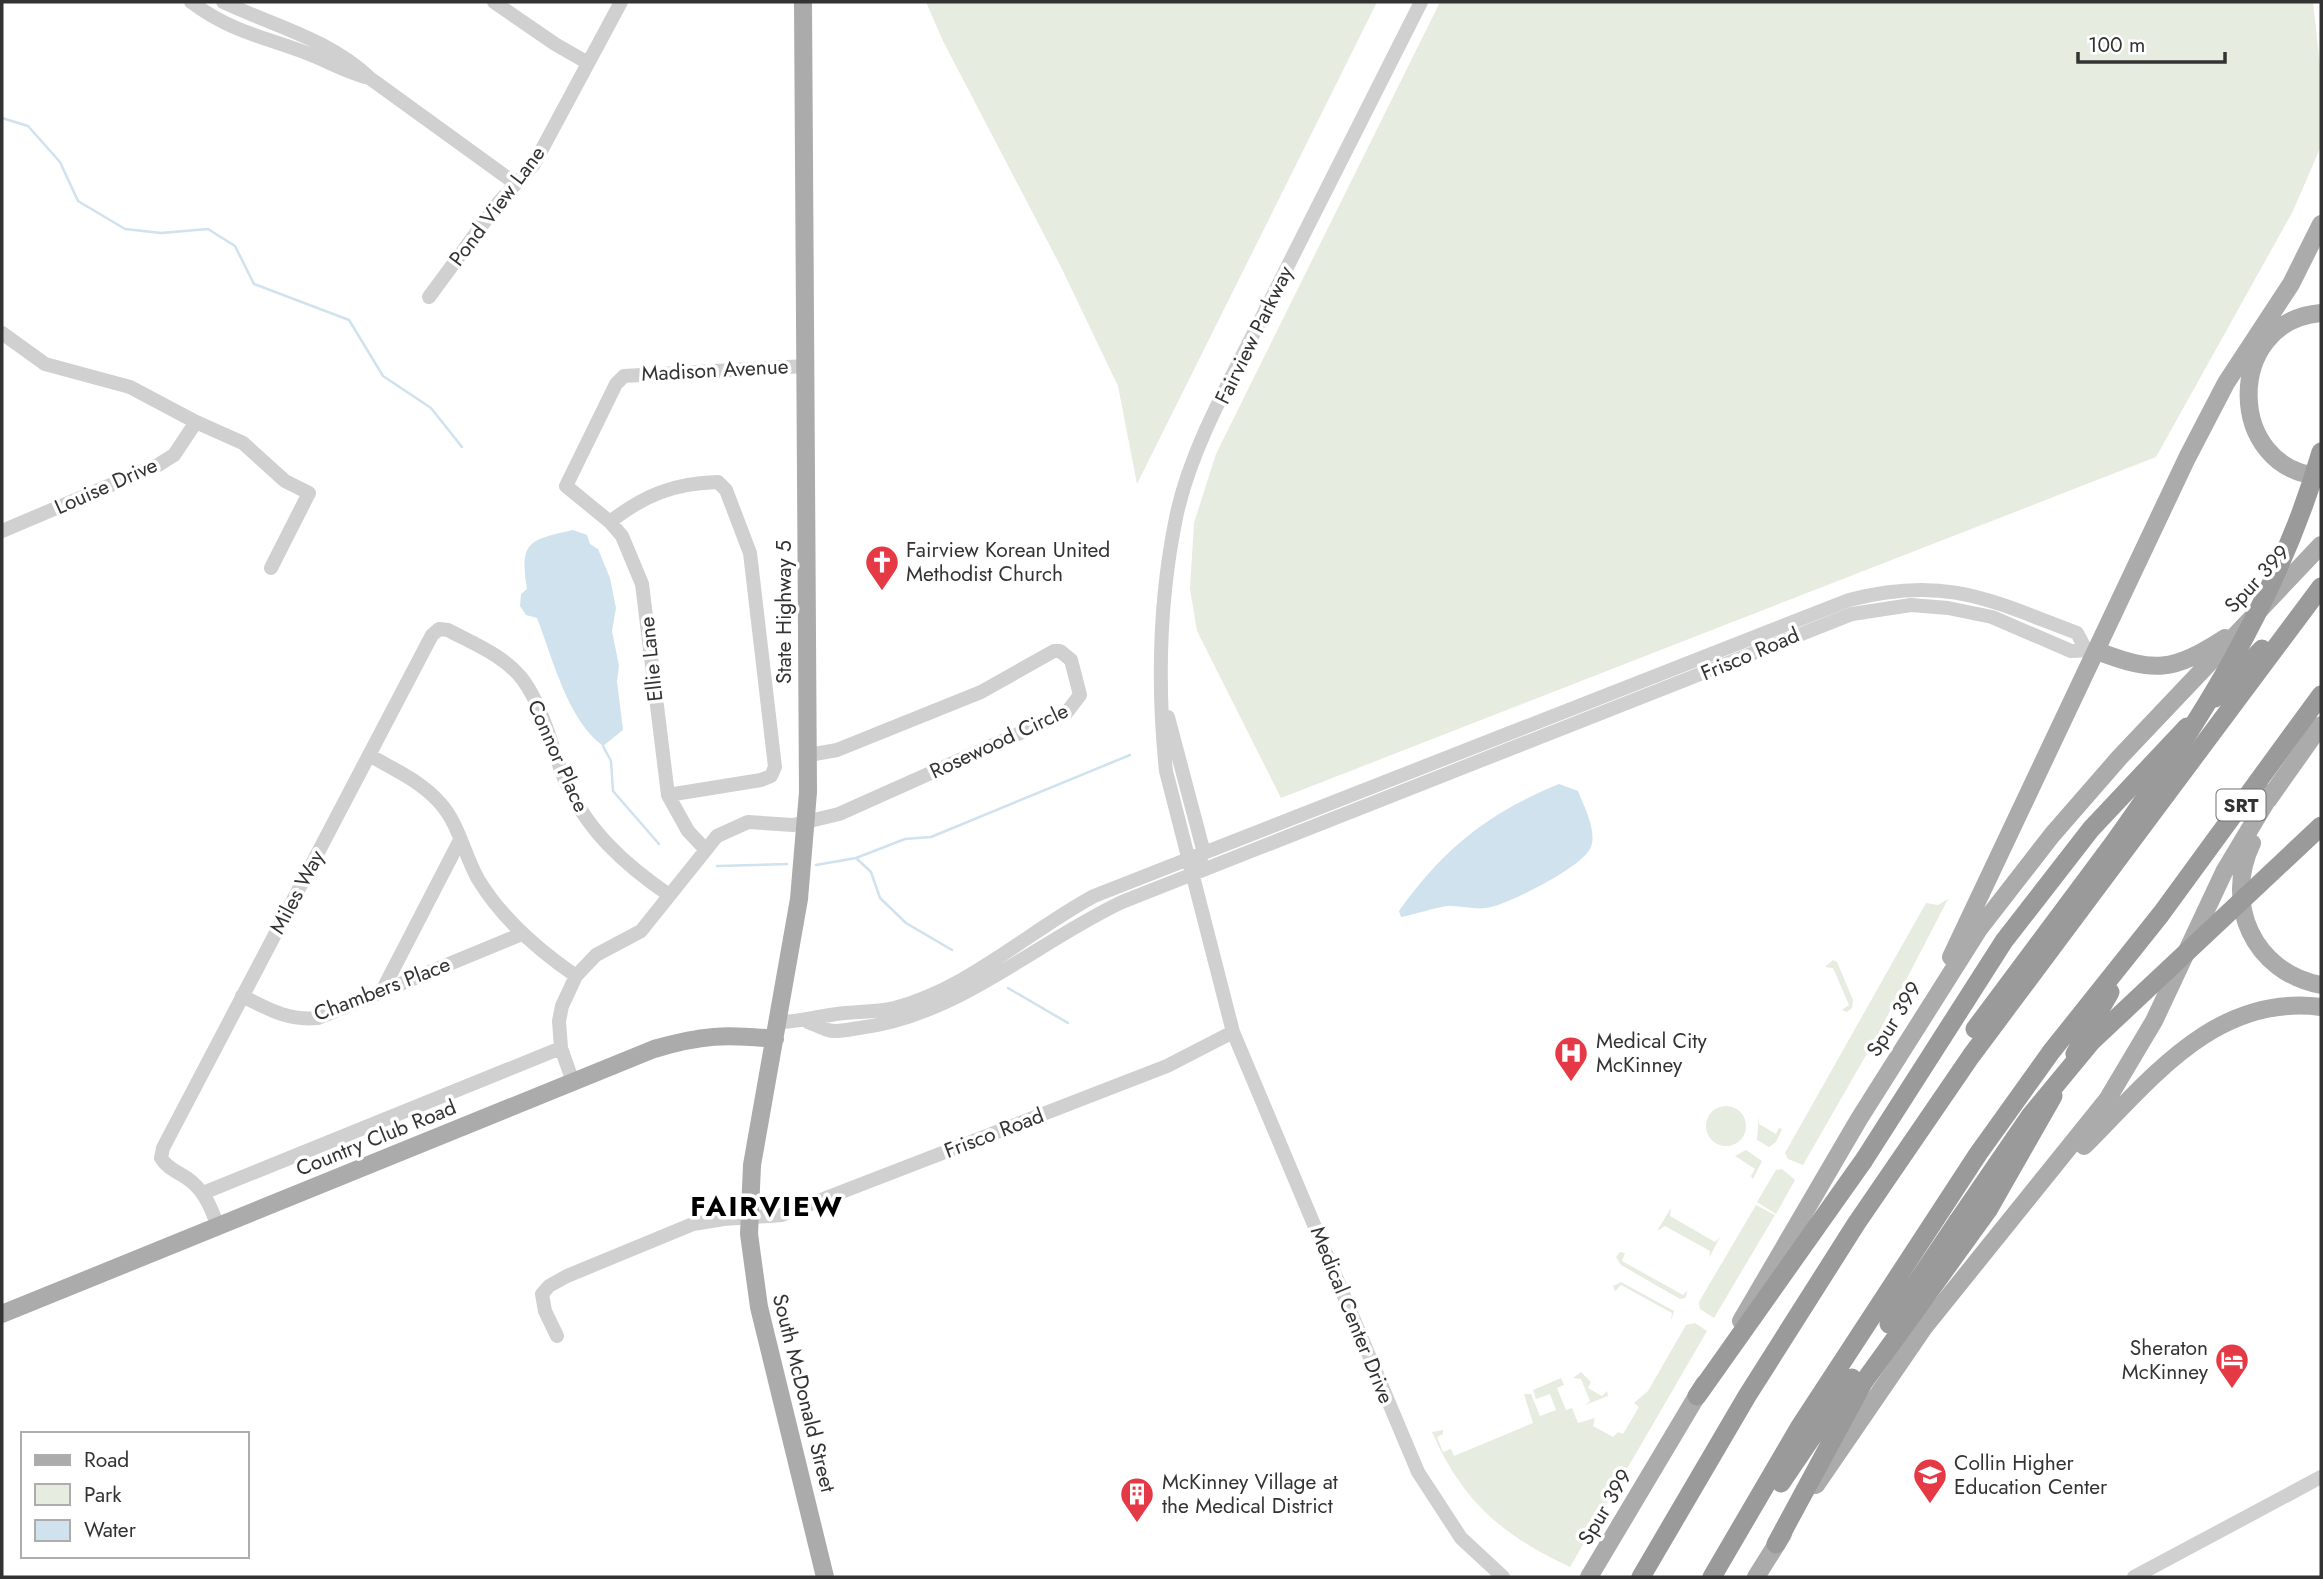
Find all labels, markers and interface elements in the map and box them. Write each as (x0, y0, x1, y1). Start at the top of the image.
scale bar (2078, 21, 2225, 65)
text: 100 m (2088, 30, 2145, 60)
street label: Pond View Lane (442, 140, 552, 272)
street label: Fairview Parkway (1208, 260, 1301, 409)
street label: Madison Avenue (641, 351, 789, 389)
street label: Louise Drive (50, 450, 162, 522)
place label: Fairview Korean United Methodist Church (906, 535, 1110, 589)
street label: Spur 399 (2217, 538, 2297, 620)
street label: State Highway 5 (769, 540, 799, 684)
church icon: Fairview Korean United Methodist Church (863, 543, 901, 592)
street label: Ellie Lane (632, 615, 670, 703)
street label: Frisco Road (1696, 620, 1804, 688)
street label: Connor Place (520, 695, 596, 817)
street label: Rosewood Circle (925, 696, 1073, 786)
road number: SRT (2216, 790, 2266, 820)
street label: Miles Way (262, 844, 332, 939)
street label: Chambers Place (309, 949, 455, 1029)
street label: Spur 399 (1859, 976, 1929, 1062)
place label: Medical City McKinney (1596, 1026, 1707, 1080)
hospital icon: Medical City McKinney (1552, 1034, 1590, 1083)
street label: Country Club Road (292, 1092, 460, 1184)
street label: Frisco Road (940, 1100, 1048, 1166)
district label: FAIRVIEW (690, 1186, 844, 1227)
street label: Medical Center Drive (1303, 1222, 1401, 1408)
street label: South McDonald Street (765, 1291, 843, 1495)
place label: Sheraton McKinney (2122, 1333, 2209, 1387)
hotel icon: Sheraton McKinney (2213, 1341, 2251, 1390)
legend (21, 1432, 248, 1558)
text: Road (84, 1445, 129, 1475)
place label: Collin Higher Education Center (1954, 1448, 2108, 1502)
school or university icon: Collin Higher Education Center (1911, 1456, 1949, 1505)
street label: Spur 399 (1571, 1463, 1639, 1551)
place label: McKinney Village at the Medical District (1162, 1467, 1338, 1521)
building icon: McKinney Village at the Medical District (1118, 1475, 1156, 1524)
text: Park (84, 1480, 122, 1510)
text: Water (84, 1515, 137, 1545)

